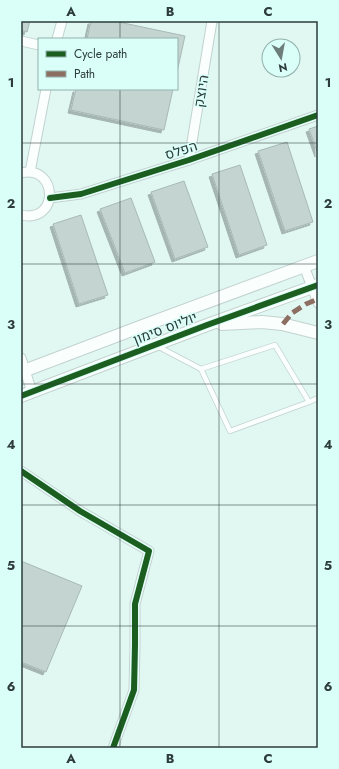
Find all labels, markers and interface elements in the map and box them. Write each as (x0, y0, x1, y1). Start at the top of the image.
text: A (65, 2, 76, 21)
text: B (166, 2, 175, 21)
text: C (263, 2, 273, 21)
legend (38, 38, 178, 90)
north arrow (261, 38, 301, 78)
text: Cycle path (74, 45, 127, 63)
text: N (277, 59, 289, 77)
text: Path (74, 65, 95, 83)
text: 1 (8, 73, 14, 92)
street label: היוצק (189, 73, 213, 109)
text: 1 (325, 73, 331, 92)
street label: הפלס (162, 135, 200, 165)
text: 2 (7, 194, 15, 213)
text: 2 (324, 194, 332, 213)
street label: יוליוס סימון (130, 307, 200, 349)
text: 3 (7, 315, 15, 334)
text: 3 (324, 315, 332, 334)
text: 4 (6, 435, 16, 454)
text: 4 (323, 435, 333, 454)
text: 5 (7, 556, 15, 575)
text: 5 (324, 556, 332, 575)
text: 6 (7, 677, 16, 696)
text: 6 (324, 677, 333, 696)
text: A (65, 749, 76, 768)
text: B (166, 749, 175, 768)
text: C (263, 749, 273, 768)

